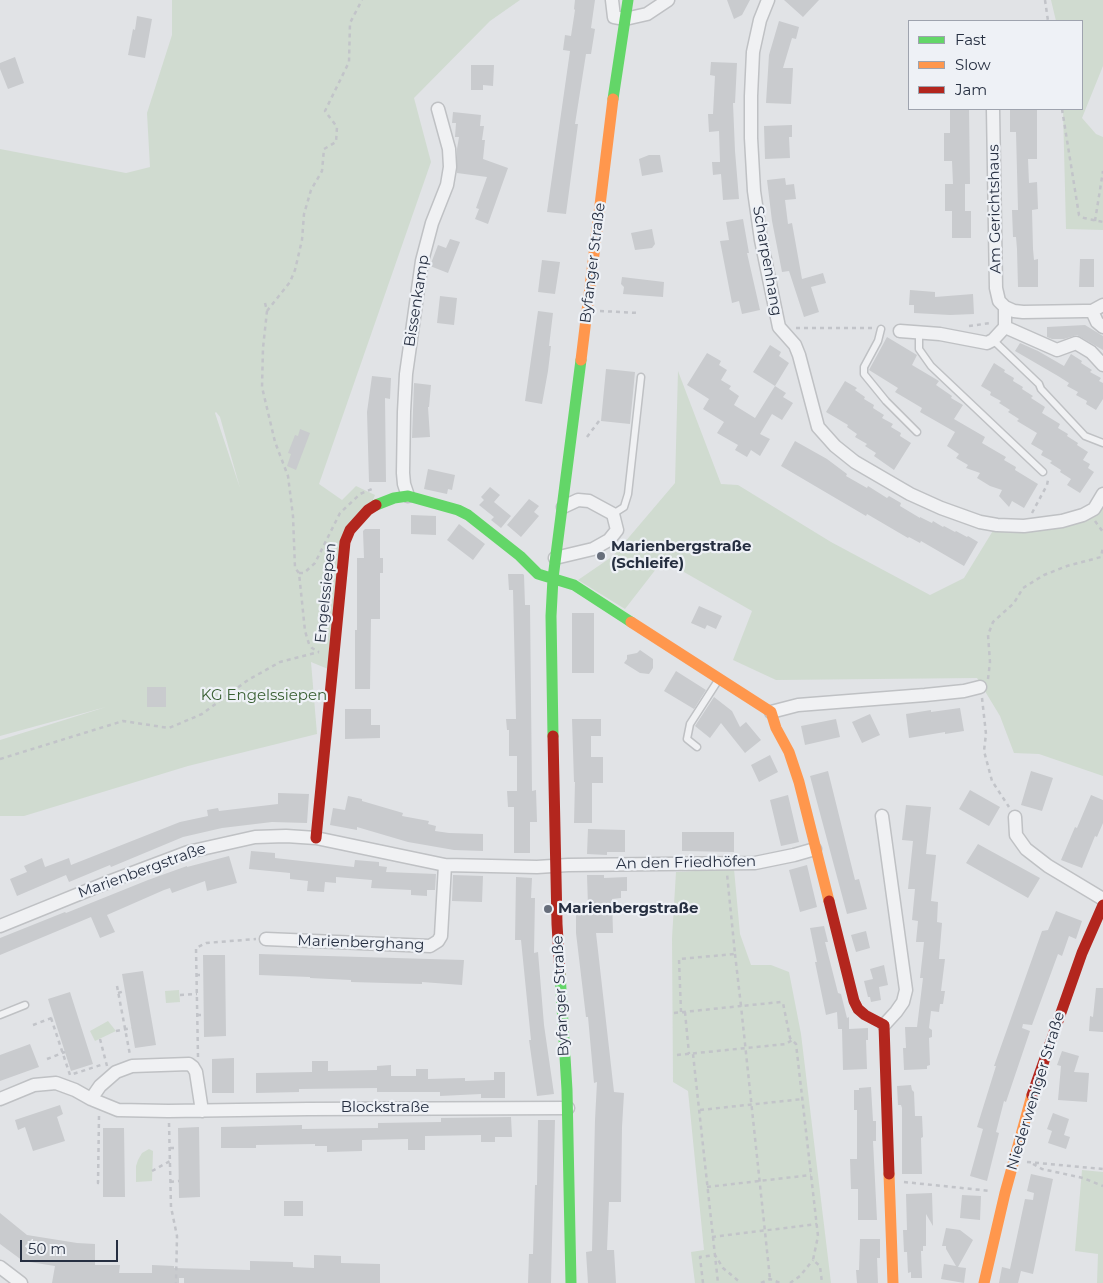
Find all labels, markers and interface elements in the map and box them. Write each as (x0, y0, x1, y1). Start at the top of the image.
legend (908, 20, 1083, 110)
text: Fast (955, 30, 986, 49)
text: Slow (955, 55, 991, 74)
text: Jam (955, 80, 987, 99)
street label: Am Gerichtshaus (985, 144, 1005, 274)
street label: Byfanger Straße (577, 202, 609, 324)
street label: Scharpenhang (748, 205, 786, 317)
street label: Bissenkamp (401, 254, 433, 348)
place label: Marienbergstraße (Schleife) (611, 538, 751, 573)
street label: Engelssiepen (312, 542, 340, 644)
marker: Marienbergstraße (Schleife) (595, 550, 607, 562)
park label: KG Engelssiepen (201, 687, 327, 705)
street label: Marienbergstraße (76, 840, 208, 902)
street label: An den Friedhöfen (616, 853, 756, 873)
place label: Marienbergstraße (558, 900, 698, 918)
marker: Marienbergstraße (542, 903, 554, 915)
street label: Marienberghang (297, 932, 425, 954)
street label: Byfanger Straße (549, 935, 573, 1057)
street label: Niederweniger Straße (1003, 1010, 1069, 1172)
street label: Blockstraße (341, 1099, 429, 1117)
scale bar (22, 1230, 120, 1262)
text: 50 m (28, 1239, 66, 1258)

